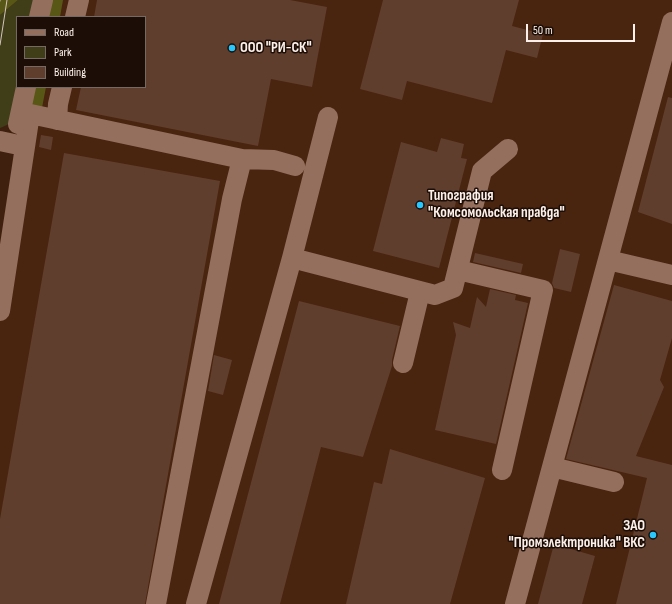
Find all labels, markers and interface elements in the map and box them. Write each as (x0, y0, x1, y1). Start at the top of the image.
legend (16, 16, 146, 88)
scale bar (528, 16, 637, 42)
text: 50 m (533, 23, 553, 38)
text: Road (54, 25, 74, 40)
place label: ООО "РИ-СК" (240, 39, 312, 57)
marker: ООО "РИ-СК" (227, 43, 237, 53)
text: Park (54, 45, 72, 60)
text: Building (54, 65, 86, 80)
place label: Типография "Комсомольская правда" (428, 187, 565, 222)
marker: Типография "Комсомольская правда" (415, 200, 425, 210)
place label: ЗАО "Промэлектроника" ВКС (509, 517, 645, 552)
marker: ЗАО "Промэлектроника" ВКС (648, 530, 658, 540)

